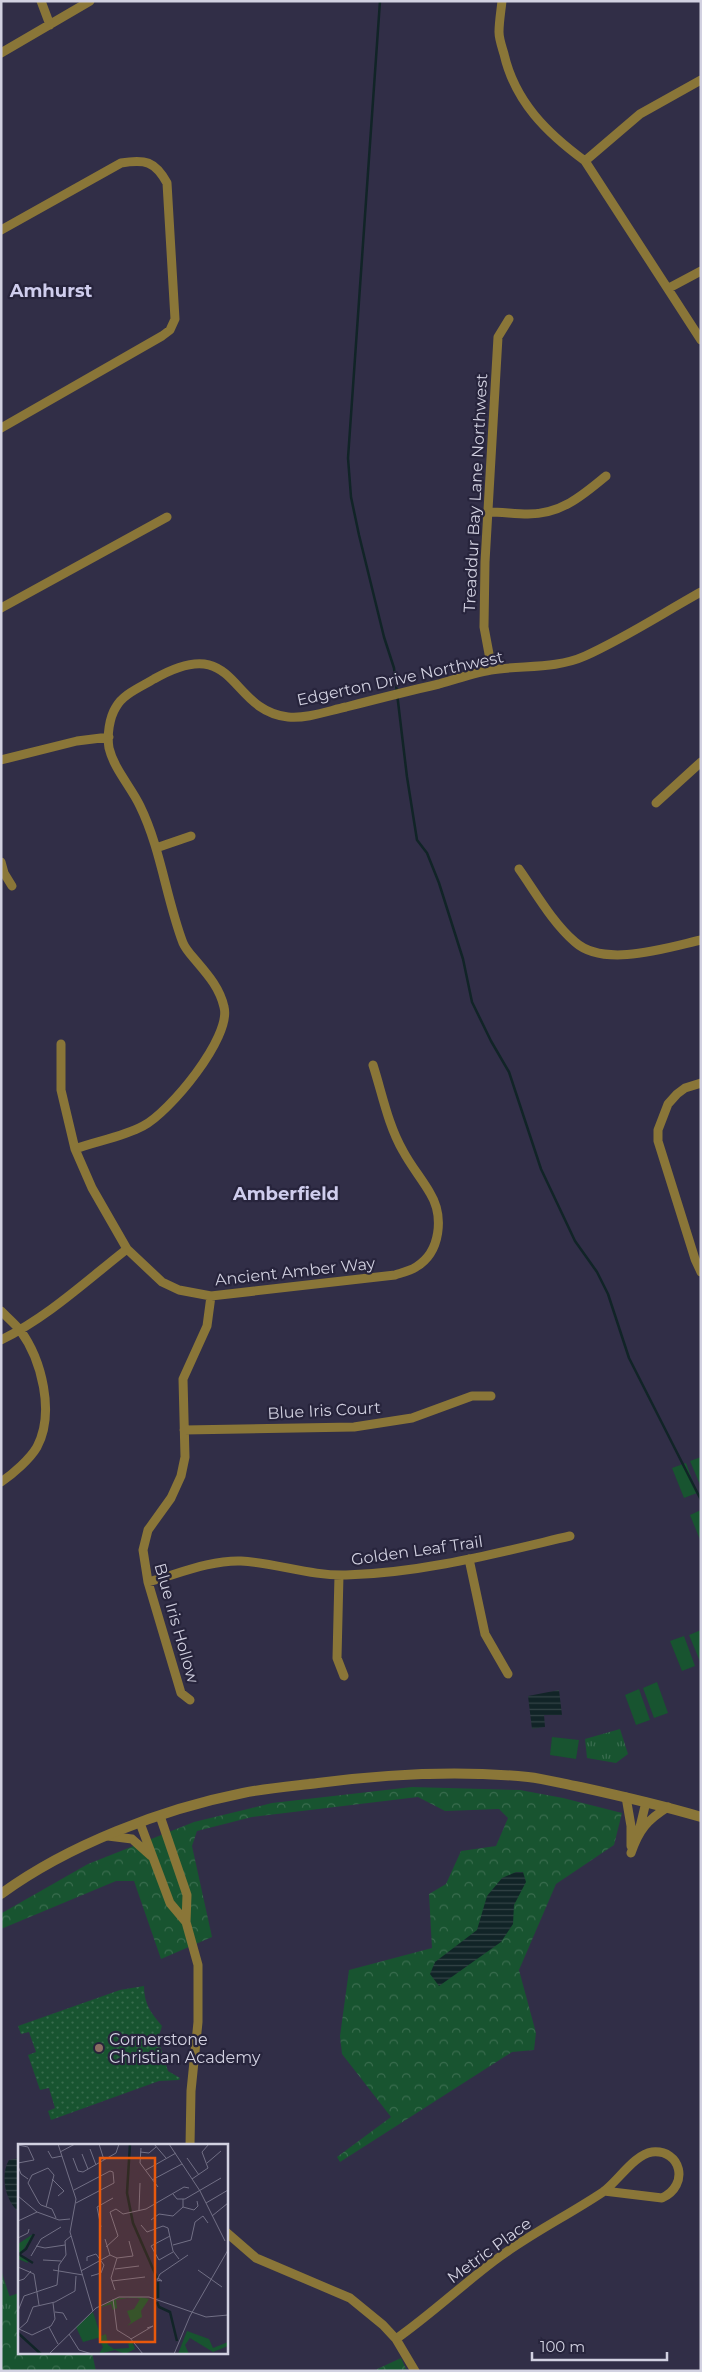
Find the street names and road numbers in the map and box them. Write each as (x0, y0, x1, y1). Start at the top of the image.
street label: Treaddur Bay Lane Northwest (460, 373, 491, 613)
street label: Edgerton Drive Northwest (295, 647, 506, 710)
street label: Ancient Amber Way (214, 1254, 376, 1289)
street label: Blue Iris Court (267, 1398, 382, 1423)
street label: Golden Leaf Trail (350, 1532, 484, 1569)
street label: Blue Iris Hollow (150, 1561, 203, 1685)
street label: Metric Place (444, 2214, 535, 2287)

